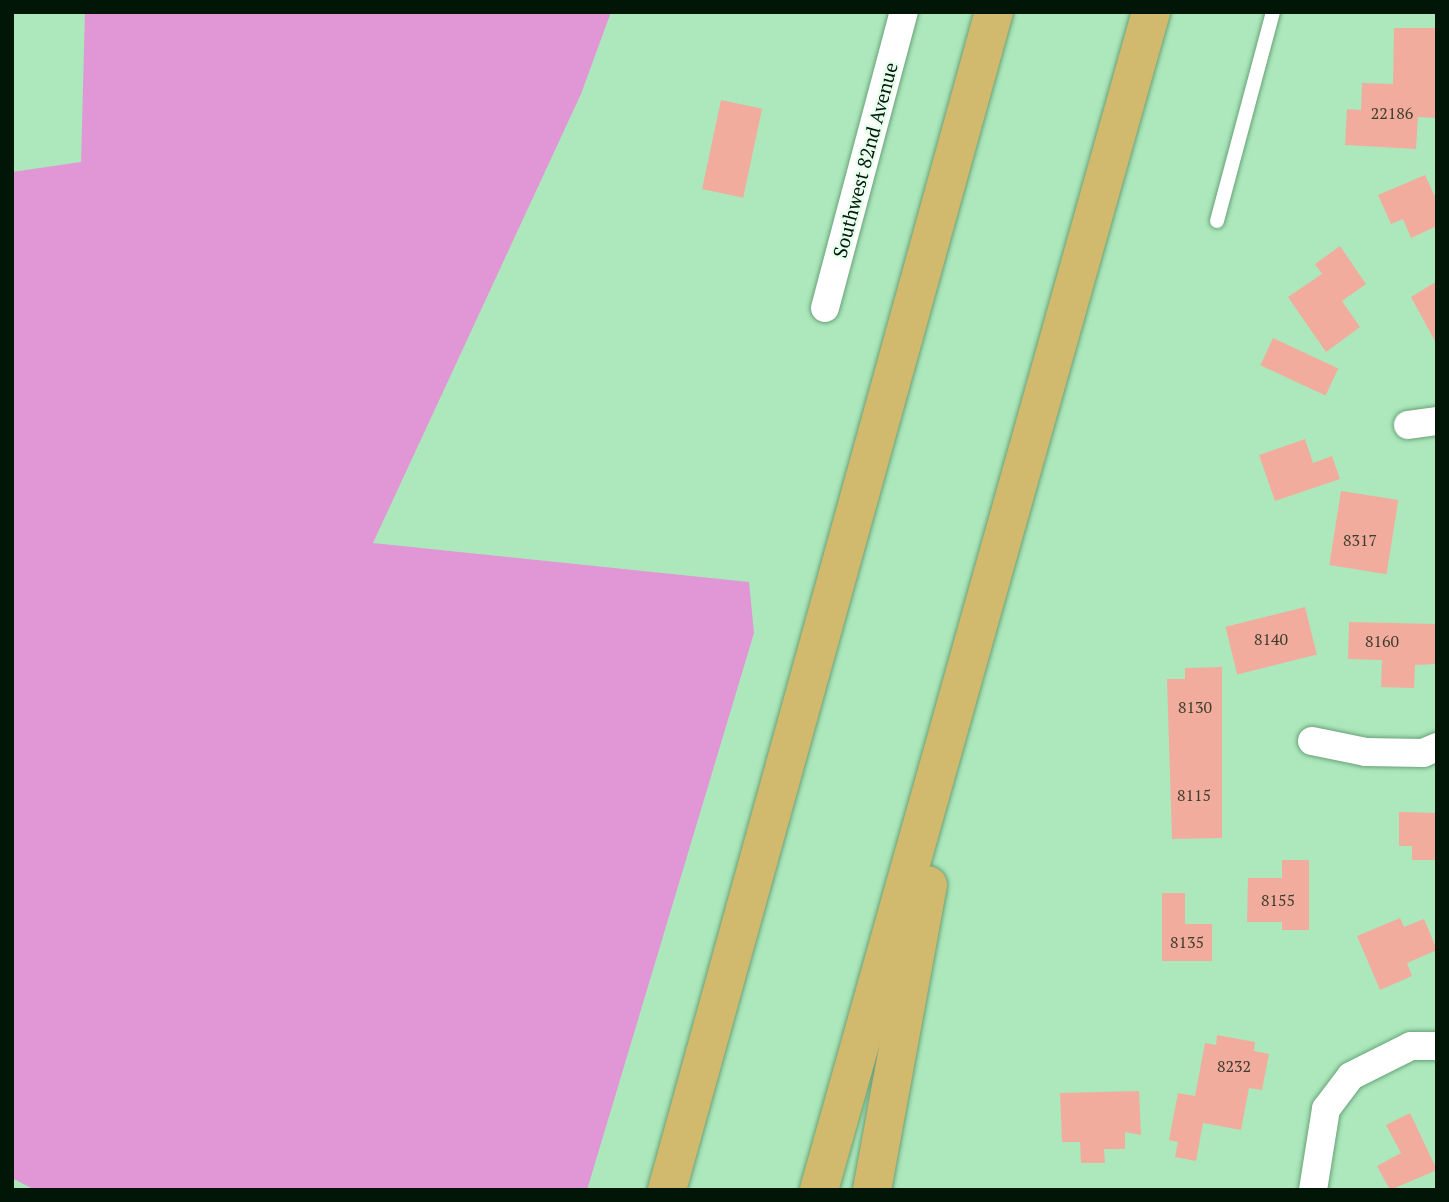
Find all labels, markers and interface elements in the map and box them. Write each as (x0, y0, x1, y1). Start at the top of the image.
street label: Southwest 82nd Avenue (828, 60, 902, 260)
house number: 22186 (1371, 103, 1413, 123)
house number: 8317 (1343, 530, 1377, 550)
house number: 8140 (1254, 629, 1288, 649)
house number: 8160 (1365, 631, 1399, 651)
house number: 8130 (1178, 697, 1212, 717)
house number: 8115 (1177, 785, 1211, 805)
house number: 8155 (1261, 890, 1295, 910)
house number: 8135 (1170, 932, 1204, 952)
house number: 8232 (1217, 1056, 1251, 1076)

